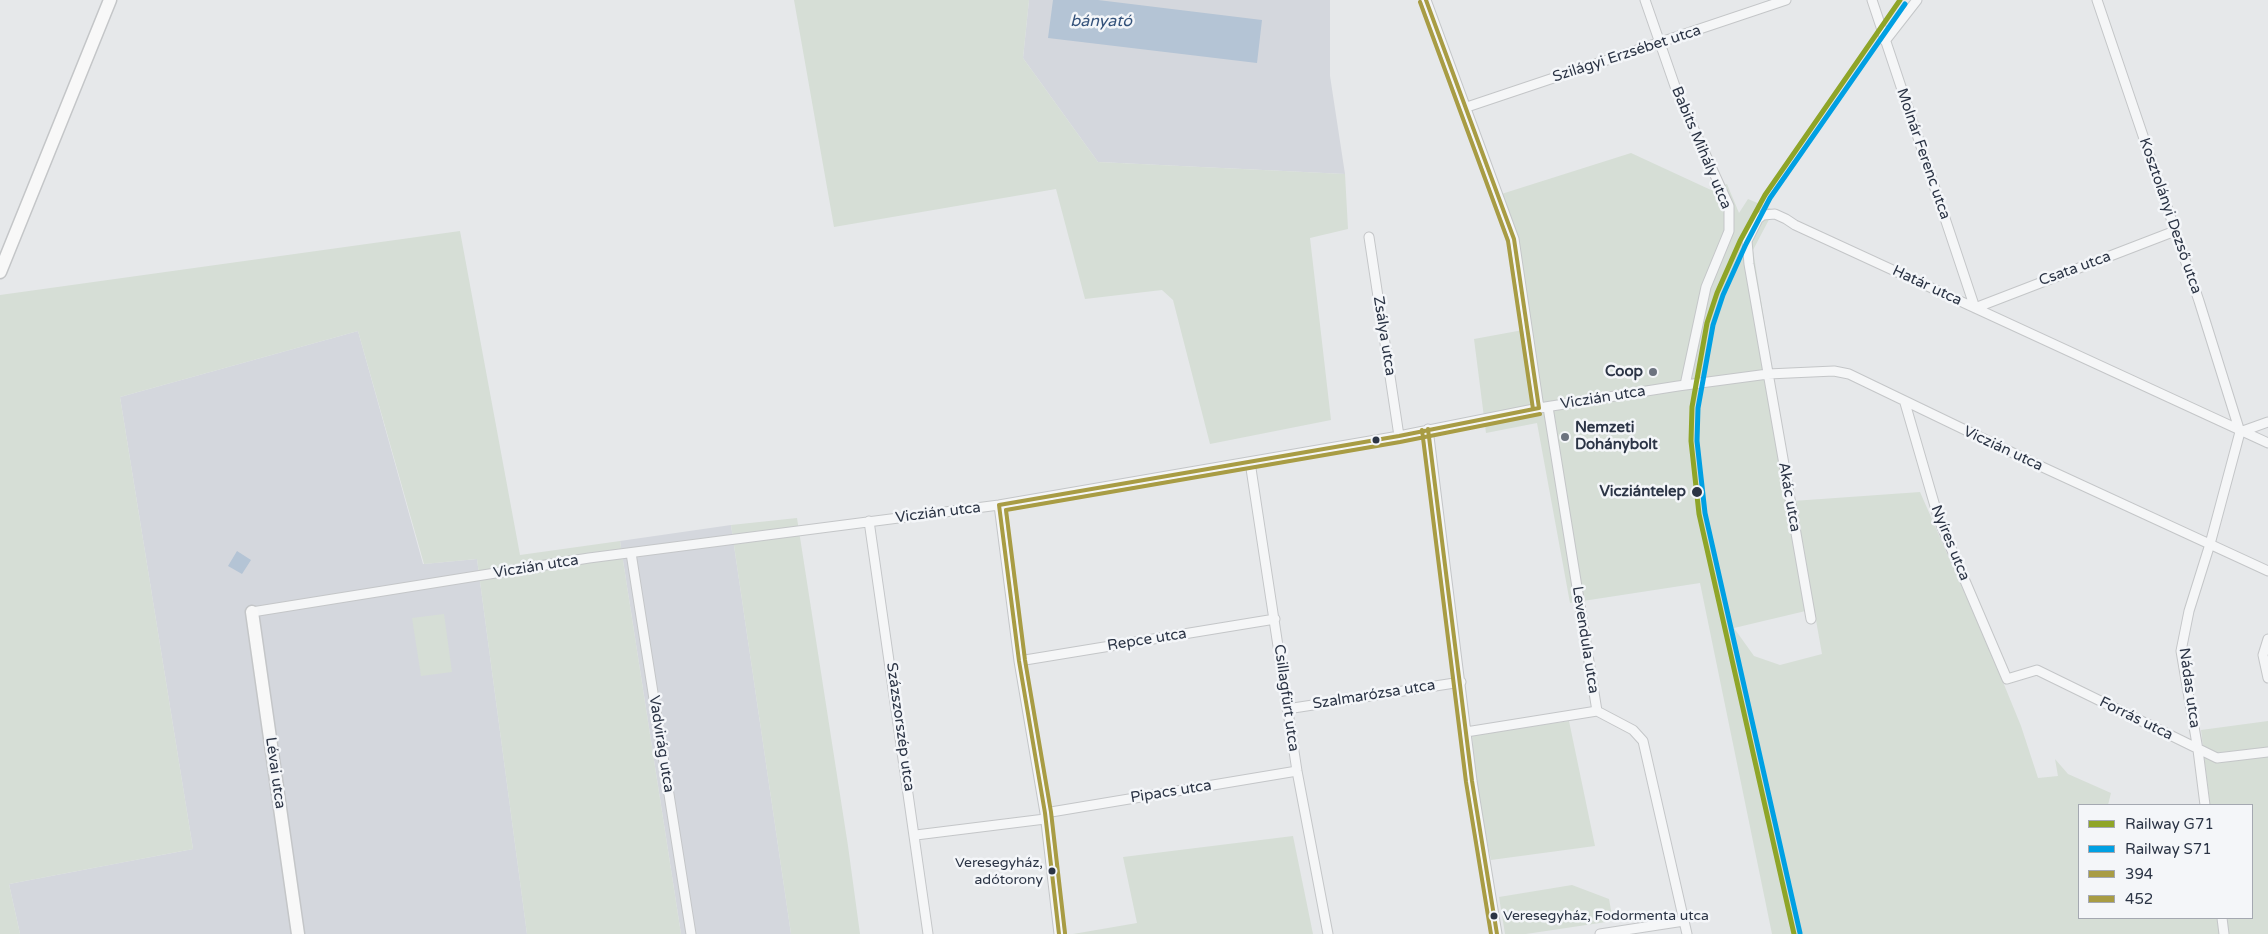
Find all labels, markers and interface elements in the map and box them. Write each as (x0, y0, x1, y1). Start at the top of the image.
water label: bányató (1070, 12, 1132, 32)
street label: Szilágyi Erzsébet utca (1551, 22, 1703, 86)
street label: Babits Mihály utca (1667, 84, 1735, 212)
street label: Molnár Ferenc utca (1892, 86, 1954, 222)
street label: Kosztolányi Dezső utca (2135, 136, 2205, 296)
street label: Csata utca (2037, 248, 2113, 290)
street label: Határ utca (1889, 262, 1965, 310)
street label: Zsálya utca (1369, 295, 1399, 377)
place label: Coop (1605, 363, 1643, 381)
marker: Coop (1647, 366, 1659, 378)
street label: Viczián utca (1559, 382, 1647, 414)
place label: Nemzeti Dohánybolt (1575, 419, 1658, 454)
street label: Viczián utca (1960, 423, 2046, 475)
marker: Nemzeti Dohánybolt (1559, 431, 1571, 443)
unlabelled marker (1371, 435, 1381, 445)
street label: Akác utca (1774, 461, 1804, 533)
place label: Vicziántelep (1600, 483, 1686, 501)
marker: Vicziántelep (1690, 485, 1704, 499)
street label: Viczián utca (894, 499, 982, 527)
street label: Nyíres utca (1927, 503, 1973, 583)
street label: Viczián utca (492, 551, 580, 583)
street label: Levendula utca (1568, 585, 1602, 695)
street label: Repce utca (1106, 625, 1188, 655)
street label: Csillagfürt utca (1270, 643, 1302, 753)
street label: Nádas utca (2174, 647, 2204, 729)
street label: Százszorszép utca (882, 661, 918, 793)
street label: Szalmarózsa utca (1311, 676, 1437, 714)
street label: Forrás utca (2096, 693, 2176, 745)
street label: Vadvirág utca (644, 694, 678, 794)
street label: Lévai utca (261, 736, 289, 810)
street label: Pipacs utca (1129, 777, 1213, 807)
legend (2078, 804, 2253, 919)
text: Railway G71 (2125, 815, 2214, 833)
text: Railway S71 (2125, 840, 2212, 858)
place label: Veresegyház, adótorony (955, 855, 1043, 888)
text: 394 (2125, 865, 2153, 883)
marker: Veresegyház, adótorony (1047, 866, 1057, 876)
text: 452 (2125, 890, 2153, 908)
place label: Veresegyház, Fodormenta utca (1503, 908, 1709, 924)
marker: Veresegyház, Fodormenta utca (1489, 911, 1499, 921)

